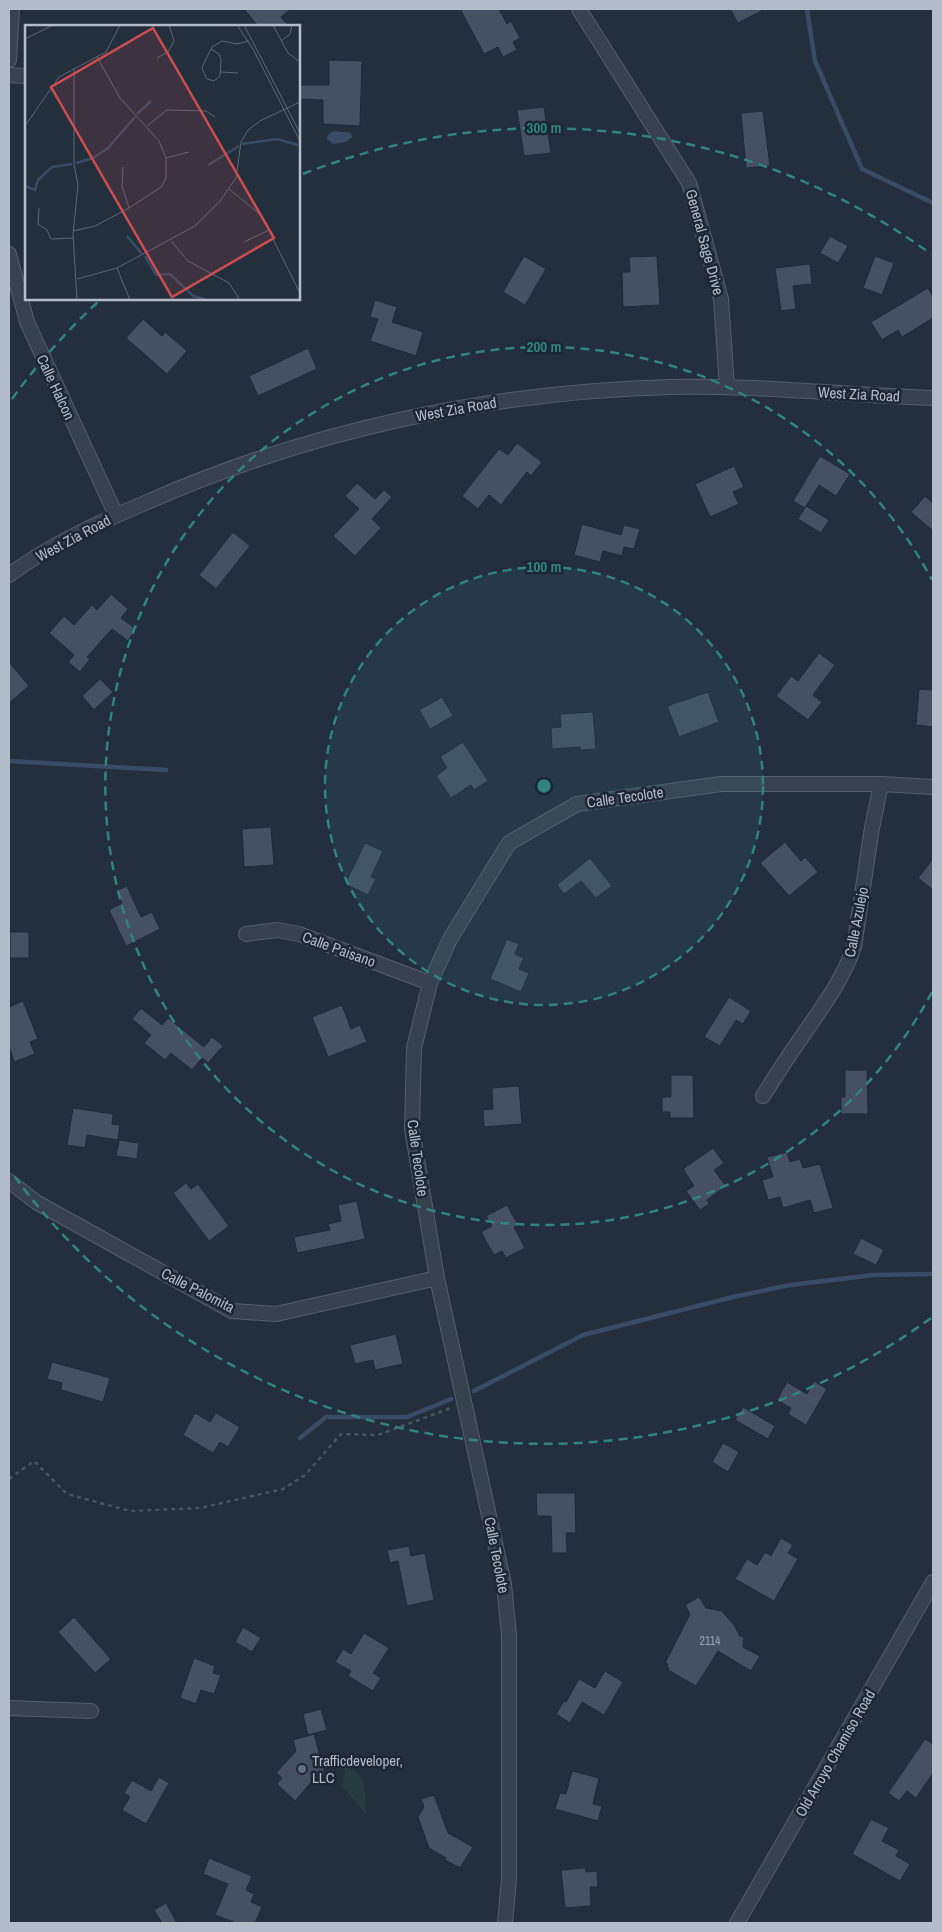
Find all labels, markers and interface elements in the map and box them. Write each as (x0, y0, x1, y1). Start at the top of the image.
inset map (25, 25, 300, 300)
text: 300 m (527, 117, 561, 138)
street label: General Sage Drive (681, 187, 729, 297)
text: 200 m (527, 336, 561, 357)
street label: Calle Halcon (32, 351, 80, 423)
street label: West Zia Road (818, 381, 900, 407)
street label: West Zia Road (414, 392, 498, 426)
street label: West Zia Road (32, 510, 114, 566)
text: 100 m (527, 556, 561, 577)
centre of rings (535, 777, 553, 795)
street label: Calle Tecolote (585, 781, 665, 813)
street label: Calle Azulejo (839, 885, 873, 959)
street label: Calle Paisano (299, 926, 379, 972)
street label: Calle Tecolote (402, 1118, 434, 1198)
street label: Calle Palomita (158, 1262, 239, 1318)
street label: Calle Tecolote (479, 1515, 515, 1595)
house number: 2114 (699, 1633, 721, 1649)
street label: Old Arroyo Chamiso Road (790, 1686, 880, 1820)
place label: Trafficdeveloper, LLC (312, 1750, 403, 1788)
marker: Trafficdeveloper, LLC (296, 1763, 308, 1775)

